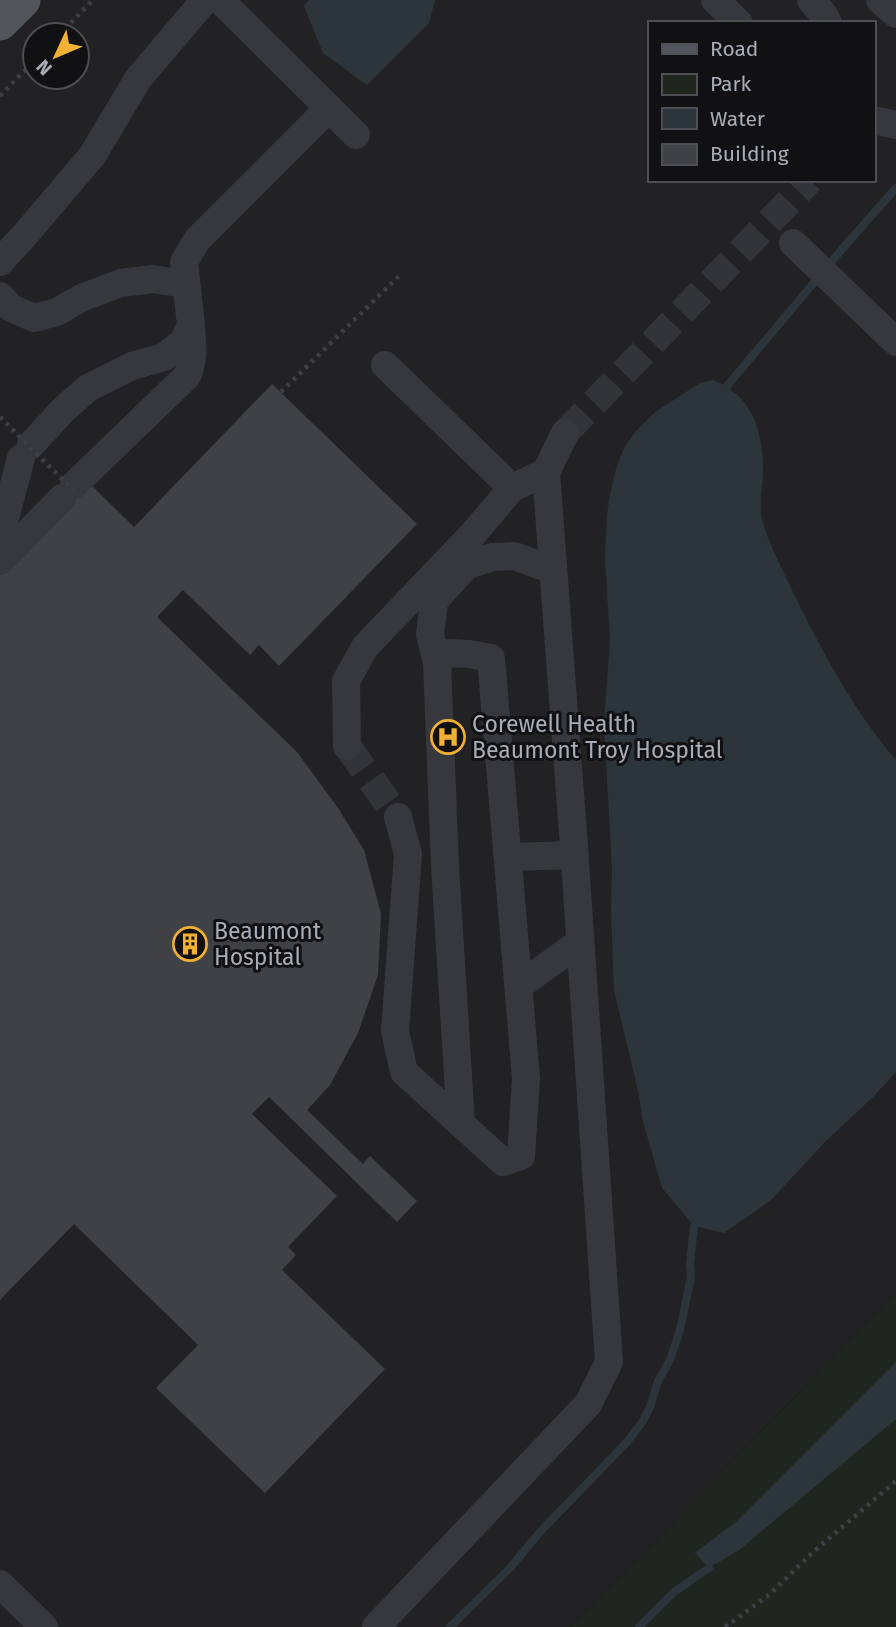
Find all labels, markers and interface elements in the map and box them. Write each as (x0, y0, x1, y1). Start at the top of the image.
north arrow (21, 21, 91, 91)
legend (648, 21, 875, 182)
text: Road (710, 36, 758, 62)
text: N (31, 55, 57, 80)
text: Park (710, 71, 752, 97)
text: Water (710, 106, 765, 132)
text: Building (710, 141, 789, 167)
place label: Corewell Health Beaumont Troy Hospital (472, 710, 723, 764)
hospital icon: Corewell Health Beaumont Troy Hospital (429, 718, 467, 756)
place label: Beaumont Hospital (214, 917, 322, 971)
building icon: Beaumont Hospital (171, 925, 209, 963)

